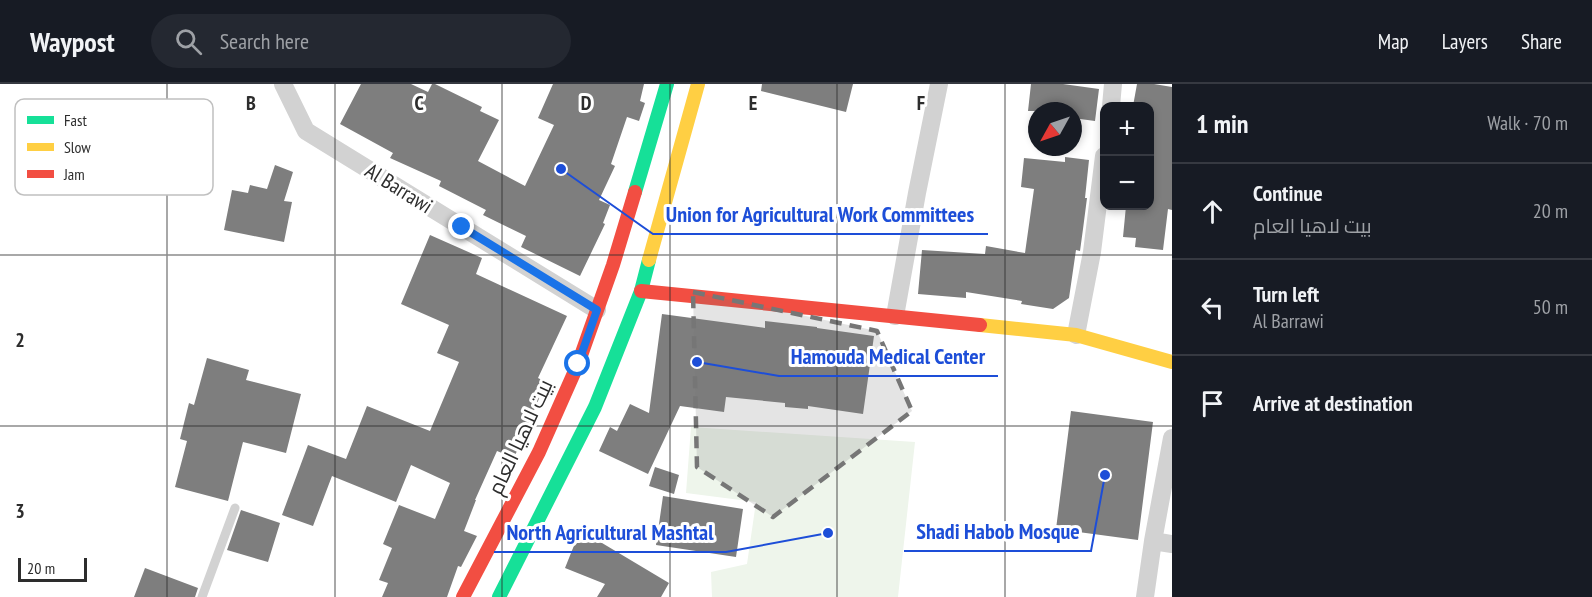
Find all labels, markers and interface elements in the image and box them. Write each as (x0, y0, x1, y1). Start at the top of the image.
search box (151, 14, 571, 68)
text: Waypost (30, 23, 115, 60)
icon: search (172, 25, 205, 58)
text: Search here (220, 27, 309, 55)
text: Map (1378, 28, 1409, 55)
text: Layers (1442, 28, 1488, 55)
text: Share (1521, 28, 1562, 55)
text: B (246, 90, 256, 116)
text: C (414, 90, 424, 116)
text: D (581, 90, 592, 116)
text: E (749, 90, 757, 116)
text: F (917, 90, 925, 116)
legend (15, 99, 213, 195)
north arrow (1028, 102, 1082, 156)
map controls (1100, 102, 1154, 210)
button: + (1100, 102, 1154, 156)
text: 1 min (1196, 107, 1249, 140)
text: Fast (64, 110, 87, 130)
text: Walk · 70 m (1487, 110, 1568, 136)
text: Slow (64, 137, 91, 157)
button: − (1100, 156, 1154, 210)
street label: Al Barrawi (360, 157, 438, 219)
text: Jam (63, 164, 85, 184)
text: Continue (1253, 179, 1323, 207)
callout: Union for Agricultural Work Committees (653, 194, 988, 234)
icon: ahead (1196, 195, 1229, 228)
text: 20 m (1533, 198, 1568, 224)
text: Union for Agricultural Work Committees (666, 200, 974, 228)
route end (448, 213, 474, 239)
text: بيت لاهيا العام (1253, 213, 1372, 239)
text: Turn left (1253, 280, 1319, 308)
icon: left (1196, 291, 1229, 324)
text: 50 m (1533, 294, 1568, 320)
text: Al Barrawi (1253, 308, 1324, 334)
text: 2 (15, 327, 25, 353)
callout: Hamouda Medical Center (779, 336, 998, 376)
text: Hamouda Medical Center (791, 342, 986, 370)
route start (564, 350, 590, 376)
street label: بيت لاهيا العام (481, 375, 559, 500)
icon: arrive (1196, 387, 1229, 420)
text: Arrive at destination (1253, 389, 1413, 417)
text: 3 (15, 498, 25, 524)
callout: Shadi Habob Mosque (904, 511, 1091, 551)
callout: North Agricultural Mashtal (494, 512, 726, 552)
text: Shadi Habob Mosque (916, 517, 1080, 545)
text: North Agricultural Mashtal (506, 518, 714, 546)
scale bar (18, 555, 87, 582)
text: 20 m (27, 558, 55, 578)

